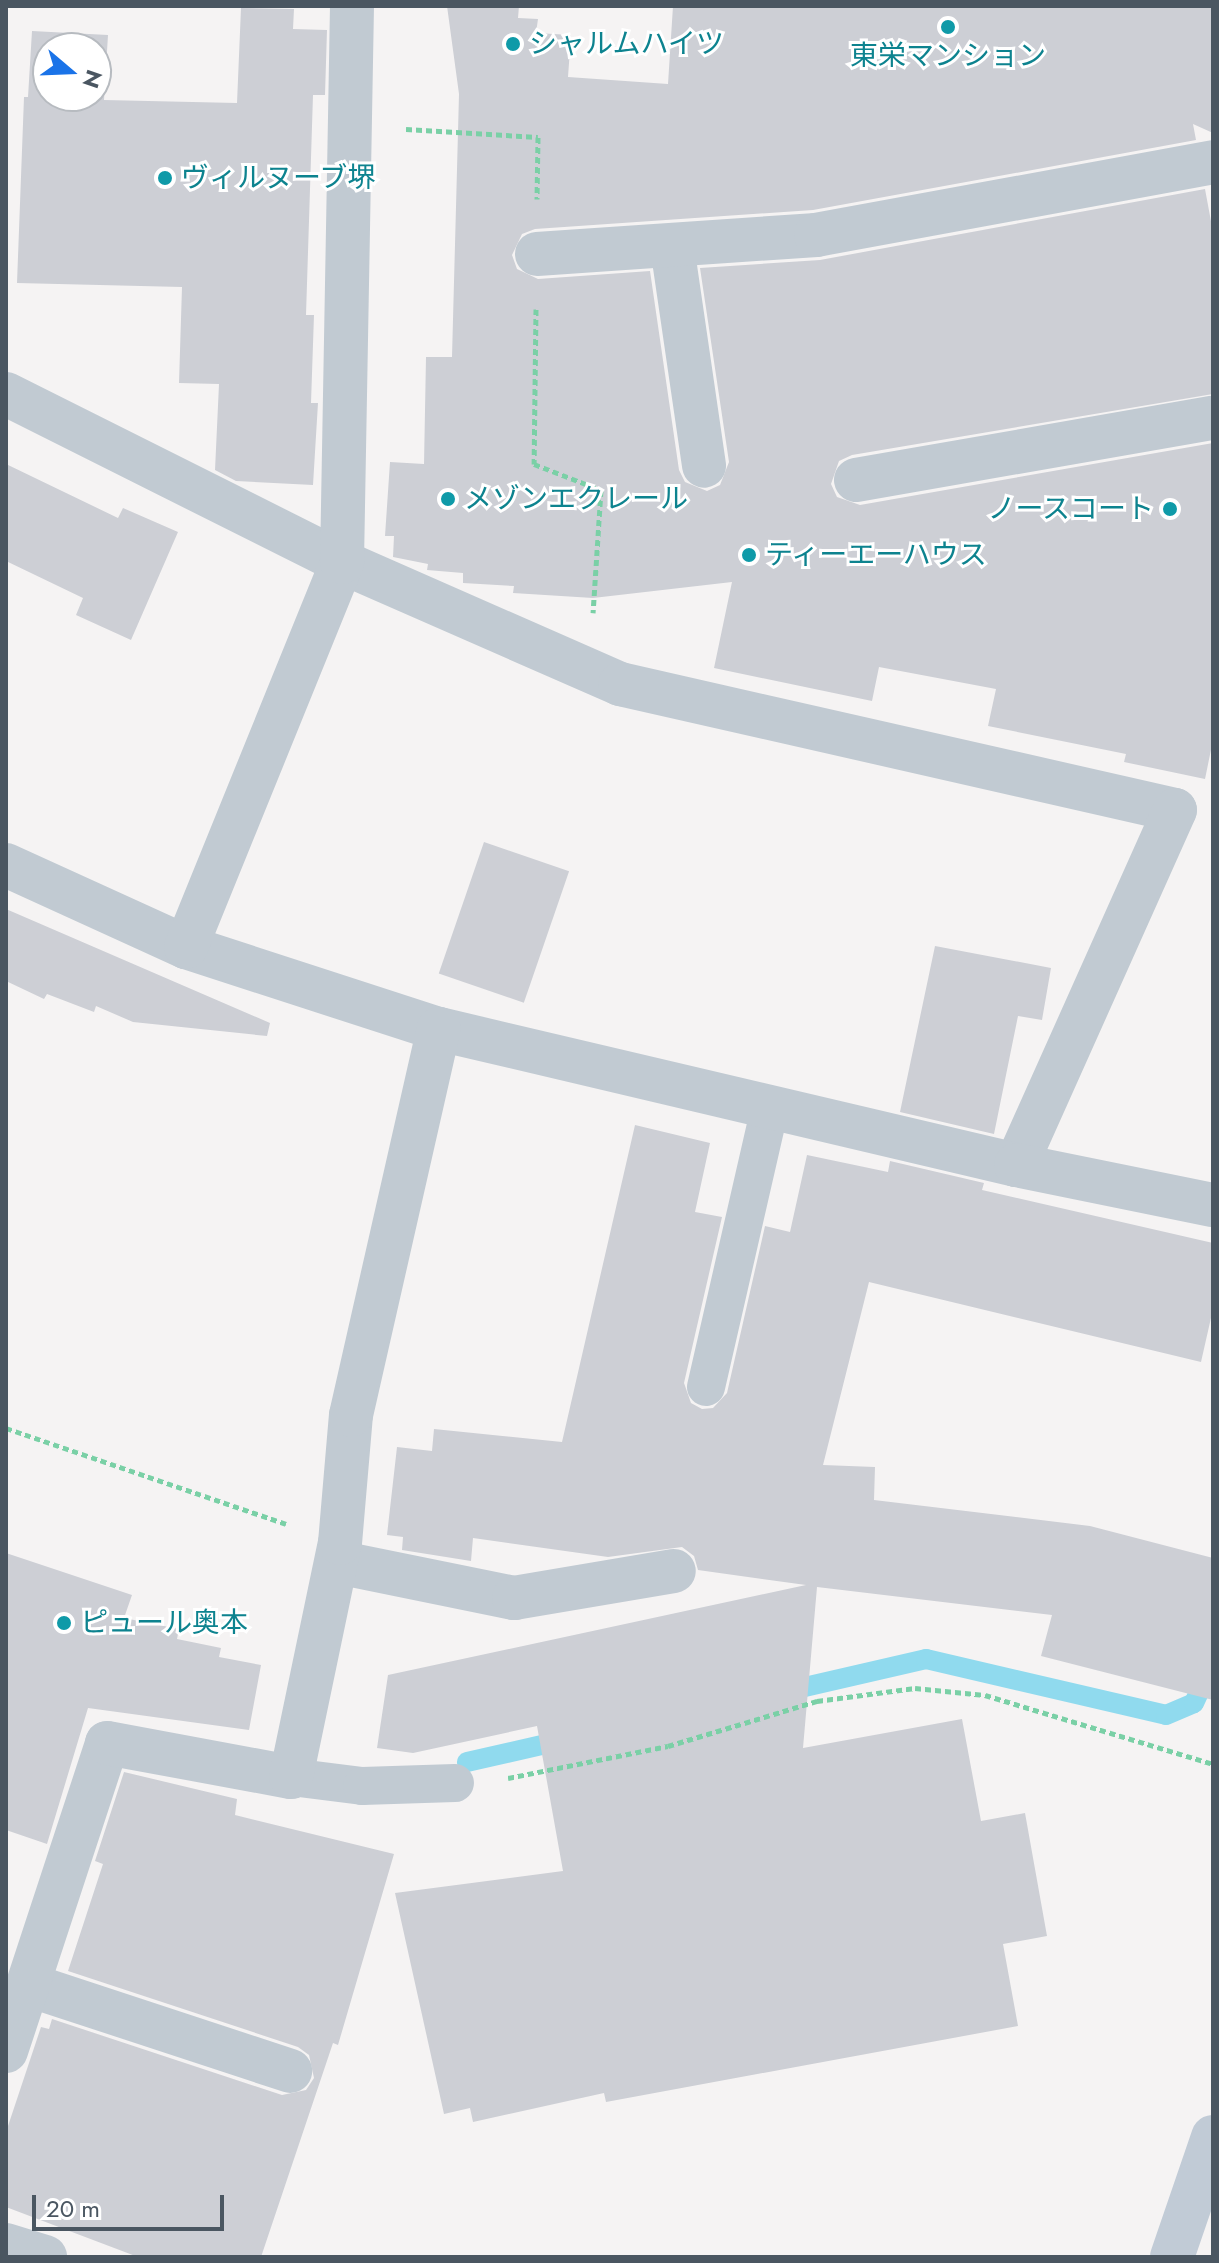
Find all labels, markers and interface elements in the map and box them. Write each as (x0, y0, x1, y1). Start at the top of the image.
marker: 東栄マンション (939, 18, 957, 36)
place label: シャルムハイツ (529, 27, 725, 61)
north arrow (32, 32, 112, 112)
marker: シャルムハイツ (504, 35, 522, 53)
place label: 東栄マンション (850, 39, 1046, 73)
text: N (75, 66, 111, 93)
place label: ヴィルヌーブ堺 (181, 161, 377, 195)
marker: ヴィルヌーブ堺 (156, 169, 174, 187)
place label: メゾンエクレール (464, 482, 688, 516)
marker: メゾンエクレール (439, 490, 457, 508)
place label: ノースコート (986, 492, 1154, 526)
marker: ノースコート (1161, 500, 1179, 518)
place label: ティーエーハウス (765, 538, 989, 572)
marker: ティーエーハウス (740, 546, 758, 564)
place label: ピュール奥本 (80, 1606, 248, 1640)
marker: ピュール奥本 (55, 1614, 73, 1632)
scale bar (36, 2179, 228, 2229)
text: 20 m (46, 2191, 100, 2226)

